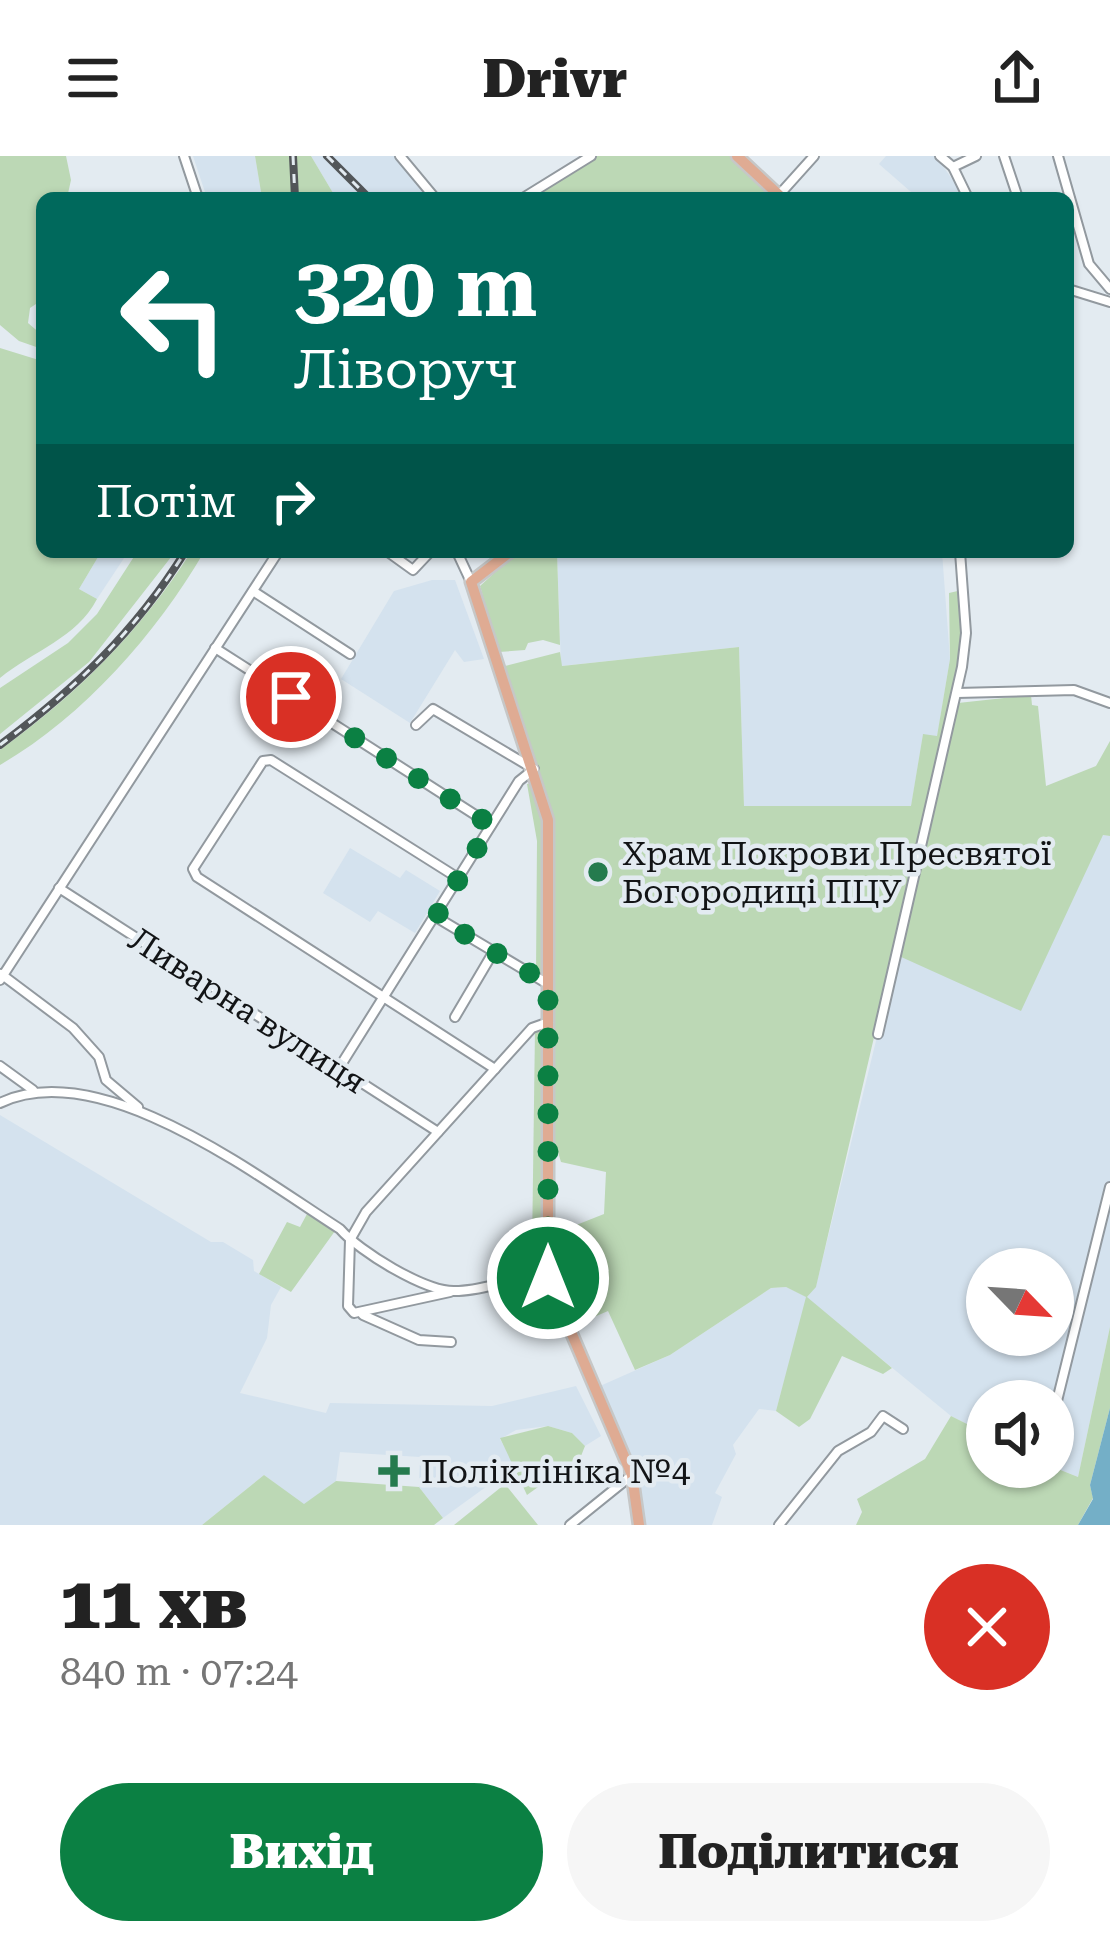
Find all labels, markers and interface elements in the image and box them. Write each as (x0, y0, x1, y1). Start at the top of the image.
icon: menu (60, 45, 126, 111)
icon: share (984, 45, 1050, 111)
text: Drivr (482, 47, 628, 110)
text: 320 m (294, 238, 537, 336)
icon: left (96, 240, 252, 396)
text: Ліворуч (294, 338, 518, 401)
icon: right (260, 468, 326, 534)
text: Потім (96, 475, 236, 528)
pin (240, 646, 342, 748)
icon: arrive (258, 664, 324, 730)
place label: Храм Покрови Пресвятої Богородиці ПЦУ (622, 834, 1052, 911)
marker: Храм Покрови Пресвятої Богородиці ПЦУ (585, 859, 611, 885)
street label: Ливарна вулиця (122, 919, 373, 1102)
position arrow (485, 1215, 611, 1341)
north arrow (966, 1248, 1074, 1356)
map controls (966, 1248, 1074, 1488)
button: sound (966, 1380, 1074, 1488)
place label: Поліклініка №4 (421, 1452, 691, 1491)
marker: Поліклініка №4 (378, 1455, 410, 1487)
text: 11 хв (60, 1561, 248, 1646)
button: close (924, 1564, 1050, 1690)
text: 840 m · 07:24 (60, 1649, 298, 1695)
button: Вихід (60, 1783, 543, 1921)
button: Поділитися (567, 1783, 1050, 1921)

